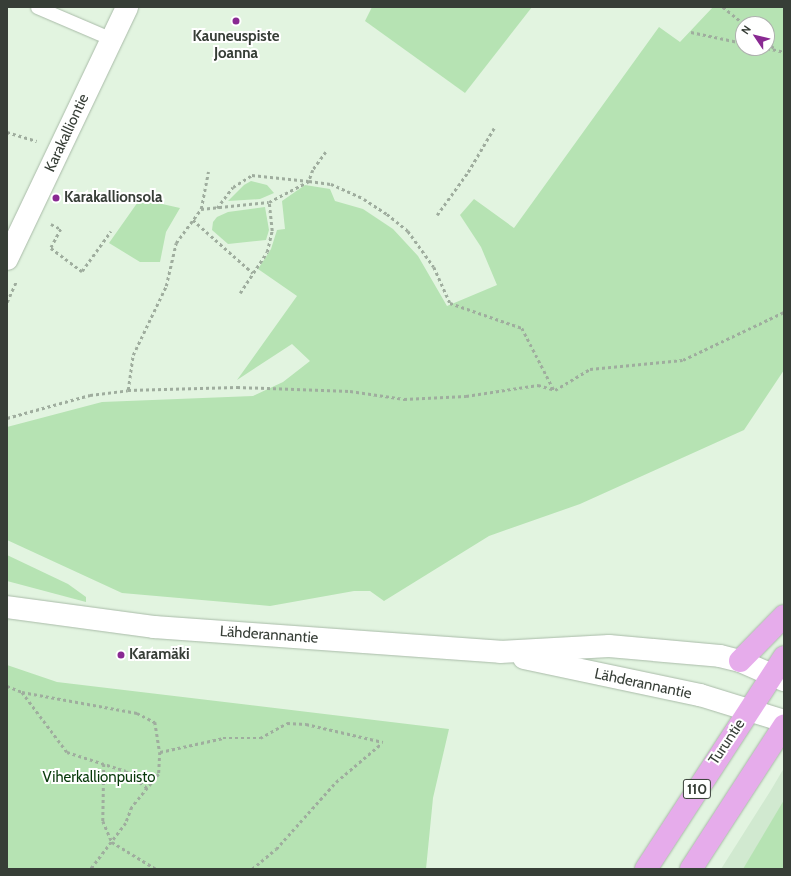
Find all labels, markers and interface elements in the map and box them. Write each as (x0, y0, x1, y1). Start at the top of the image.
marker: Kauneuspiste Joanna (231, 16, 241, 26)
north arrow (735, 16, 775, 56)
text: N (738, 22, 754, 37)
place label: Kauneuspiste Joanna (192, 27, 280, 62)
street label: Karakalliontie (41, 91, 93, 175)
place label: Karakallionsola (64, 189, 162, 207)
marker: Karakallionsola (51, 193, 61, 203)
street label: Lähderannantie (219, 623, 319, 647)
place label: Karamäki (129, 646, 190, 664)
marker: Karamäki (116, 650, 126, 660)
street label: Lähderannantie (593, 665, 693, 703)
street label: Turuntie (705, 716, 749, 768)
park label: Viherkallionpuisto (42, 769, 156, 787)
road number: 110 (682, 777, 712, 801)

